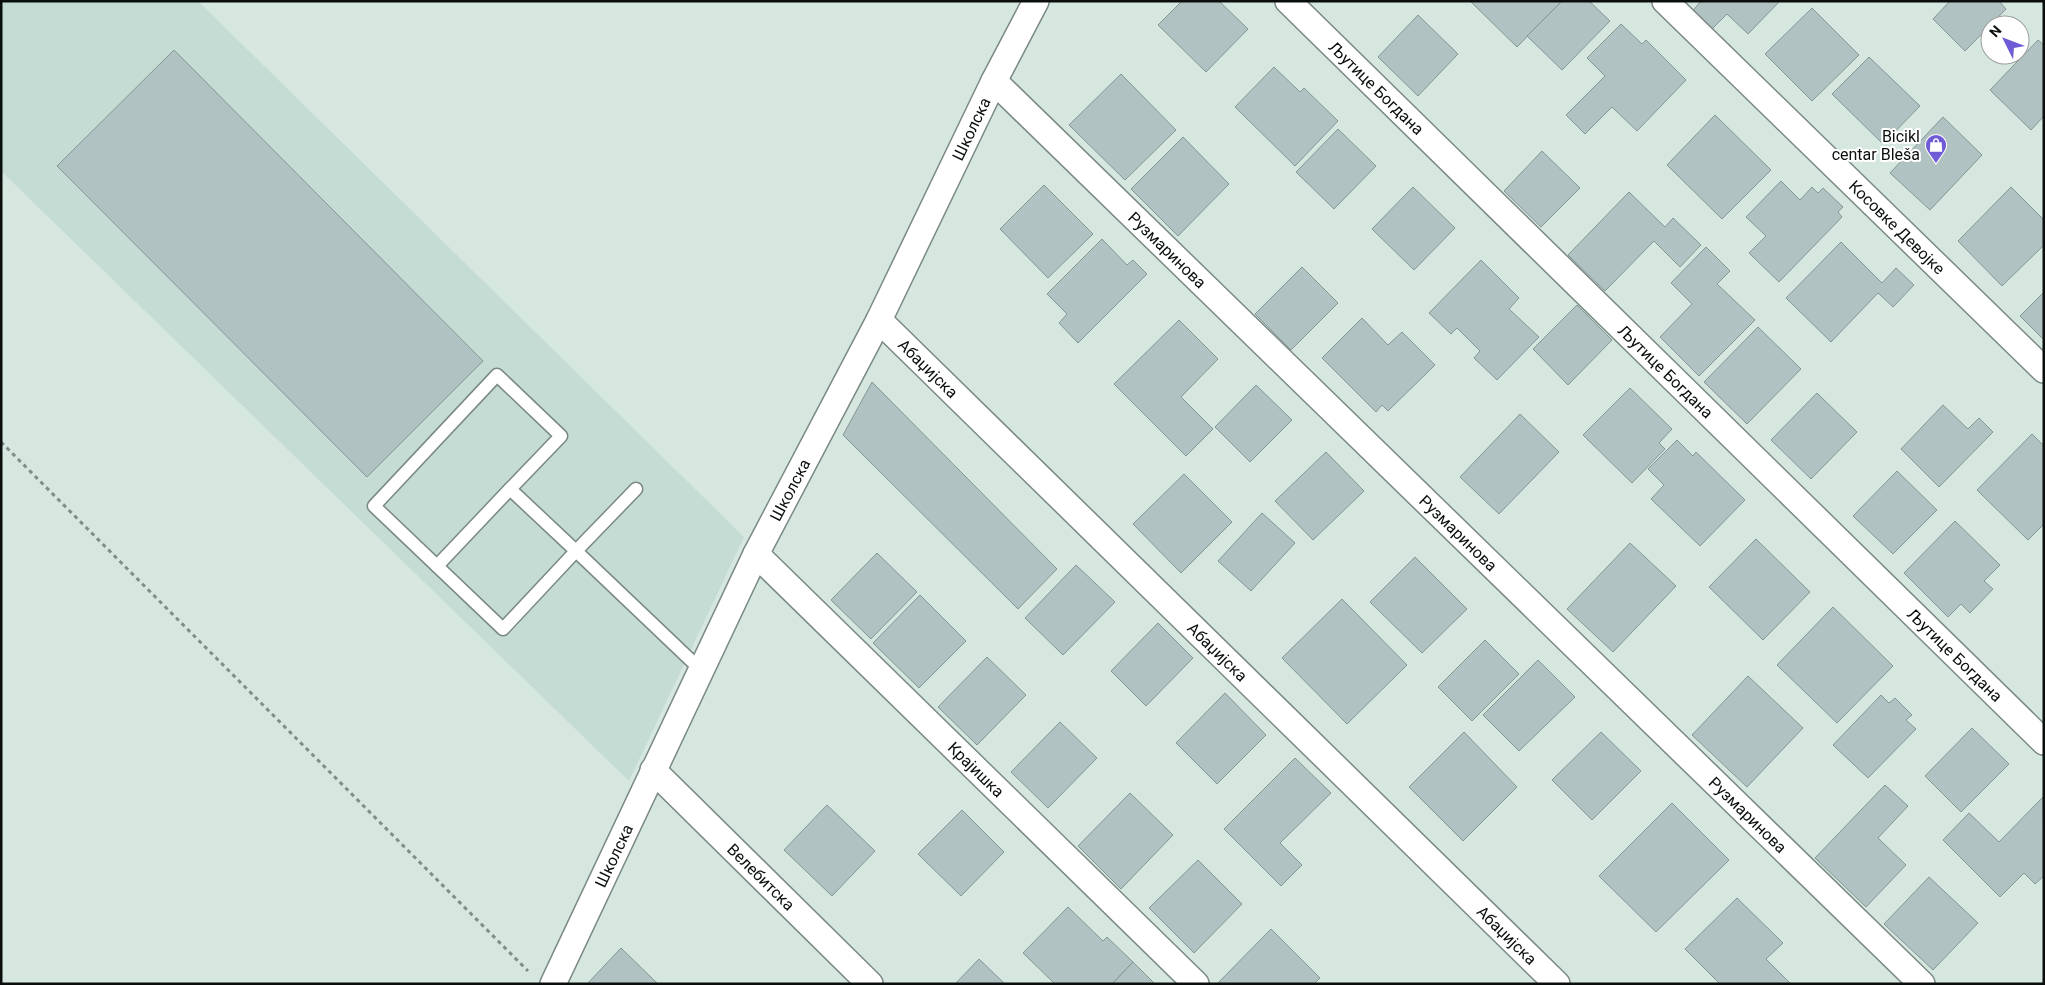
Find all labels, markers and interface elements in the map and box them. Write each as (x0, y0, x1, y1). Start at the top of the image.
north arrow (1980, 15, 2030, 65)
text: N (1986, 22, 2005, 40)
street label: Љутице Богдана (1325, 37, 1428, 139)
street label: Школска (948, 95, 995, 164)
place label: Bicikl centar Bleša (1832, 127, 1920, 164)
shop icon: Bicikl centar Bleša (1924, 133, 1948, 164)
street label: Косовке Девојке (1845, 176, 1949, 278)
street label: Рузмаринова (1124, 208, 1210, 292)
street label: Љутице Богдана (1614, 321, 1717, 422)
street label: Абаџијска (894, 335, 962, 402)
street label: Школска (766, 456, 814, 524)
street label: Рузмаринова (1415, 491, 1501, 575)
street label: Љутице Богдана (1903, 604, 2006, 706)
street label: Абаџијска (1183, 619, 1251, 685)
street label: Крајишка (944, 738, 1008, 801)
street label: Рузмаринова (1705, 773, 1790, 857)
street label: Школска (591, 821, 637, 890)
street label: Велебитска (723, 840, 799, 914)
street label: Абаџијска (1473, 902, 1540, 969)

